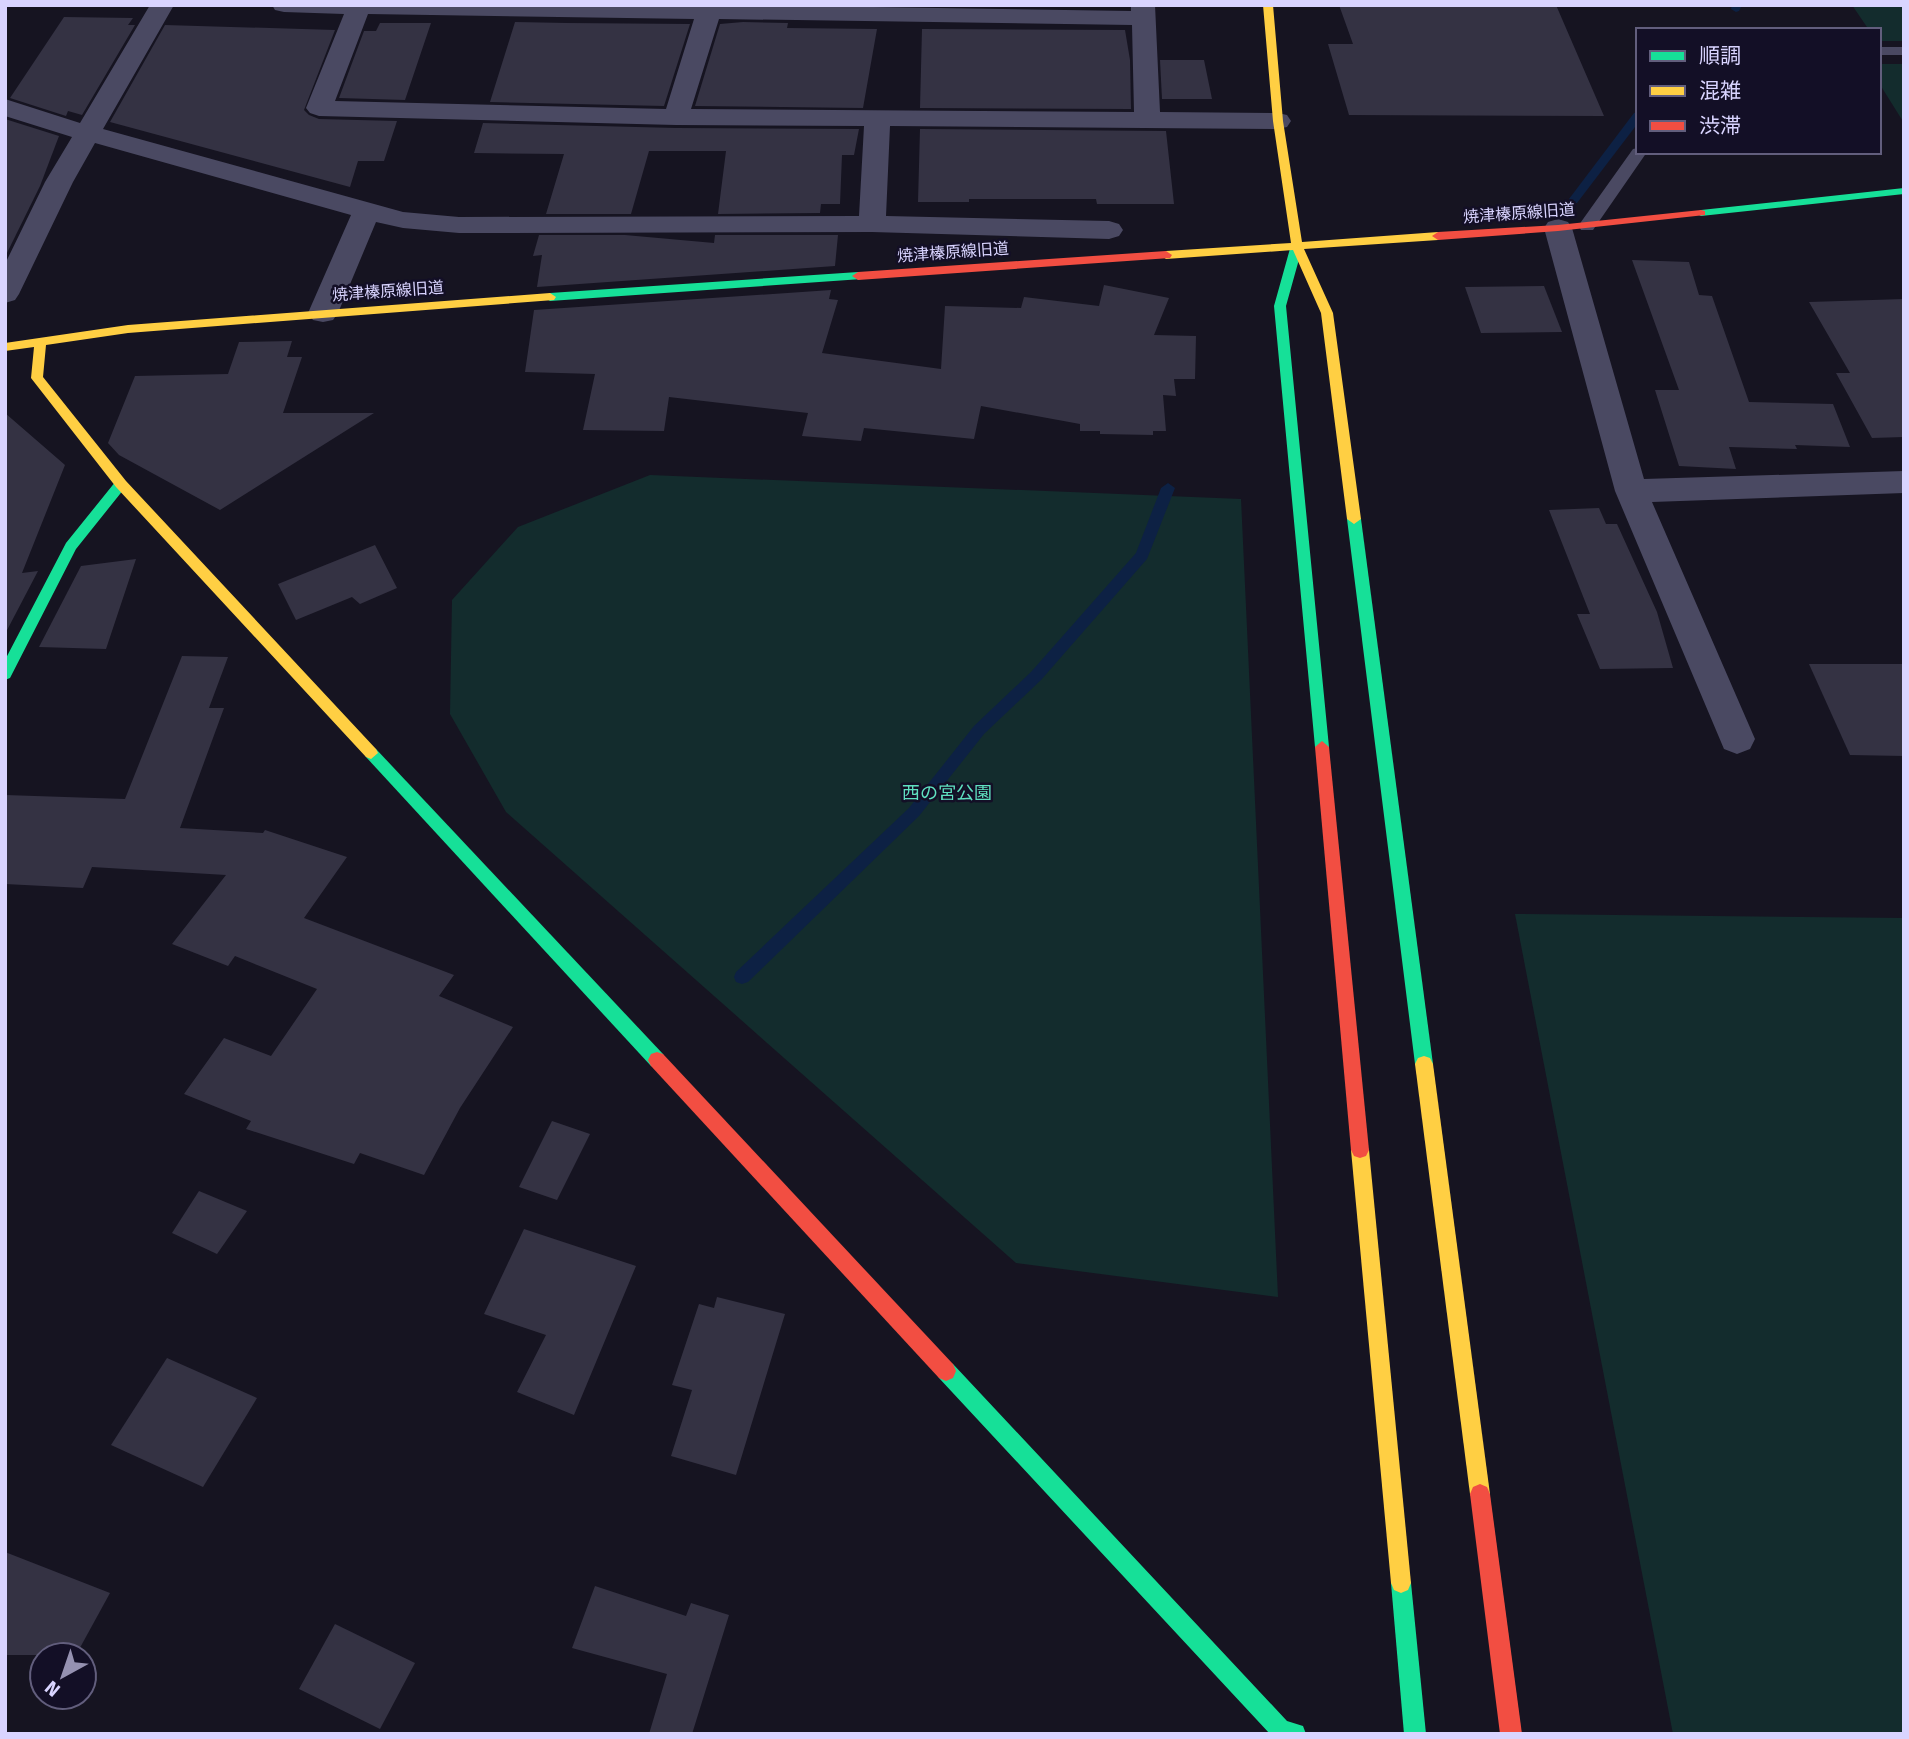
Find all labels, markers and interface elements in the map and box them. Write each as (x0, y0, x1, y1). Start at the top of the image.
legend (1636, 28, 1881, 154)
text: 順調 (1699, 43, 1741, 69)
text: 混雑 (1699, 78, 1741, 104)
text: 渋滞 (1699, 113, 1741, 139)
street label: 焼津榛原線旧道 (1462, 200, 1576, 226)
street label: 焼津榛原線旧道 (896, 239, 1010, 265)
street label: 焼津榛原線旧道 (331, 278, 445, 304)
park label: 西の宮公園 (902, 782, 992, 804)
north arrow (28, 1641, 98, 1711)
text: N (40, 1676, 65, 1702)

